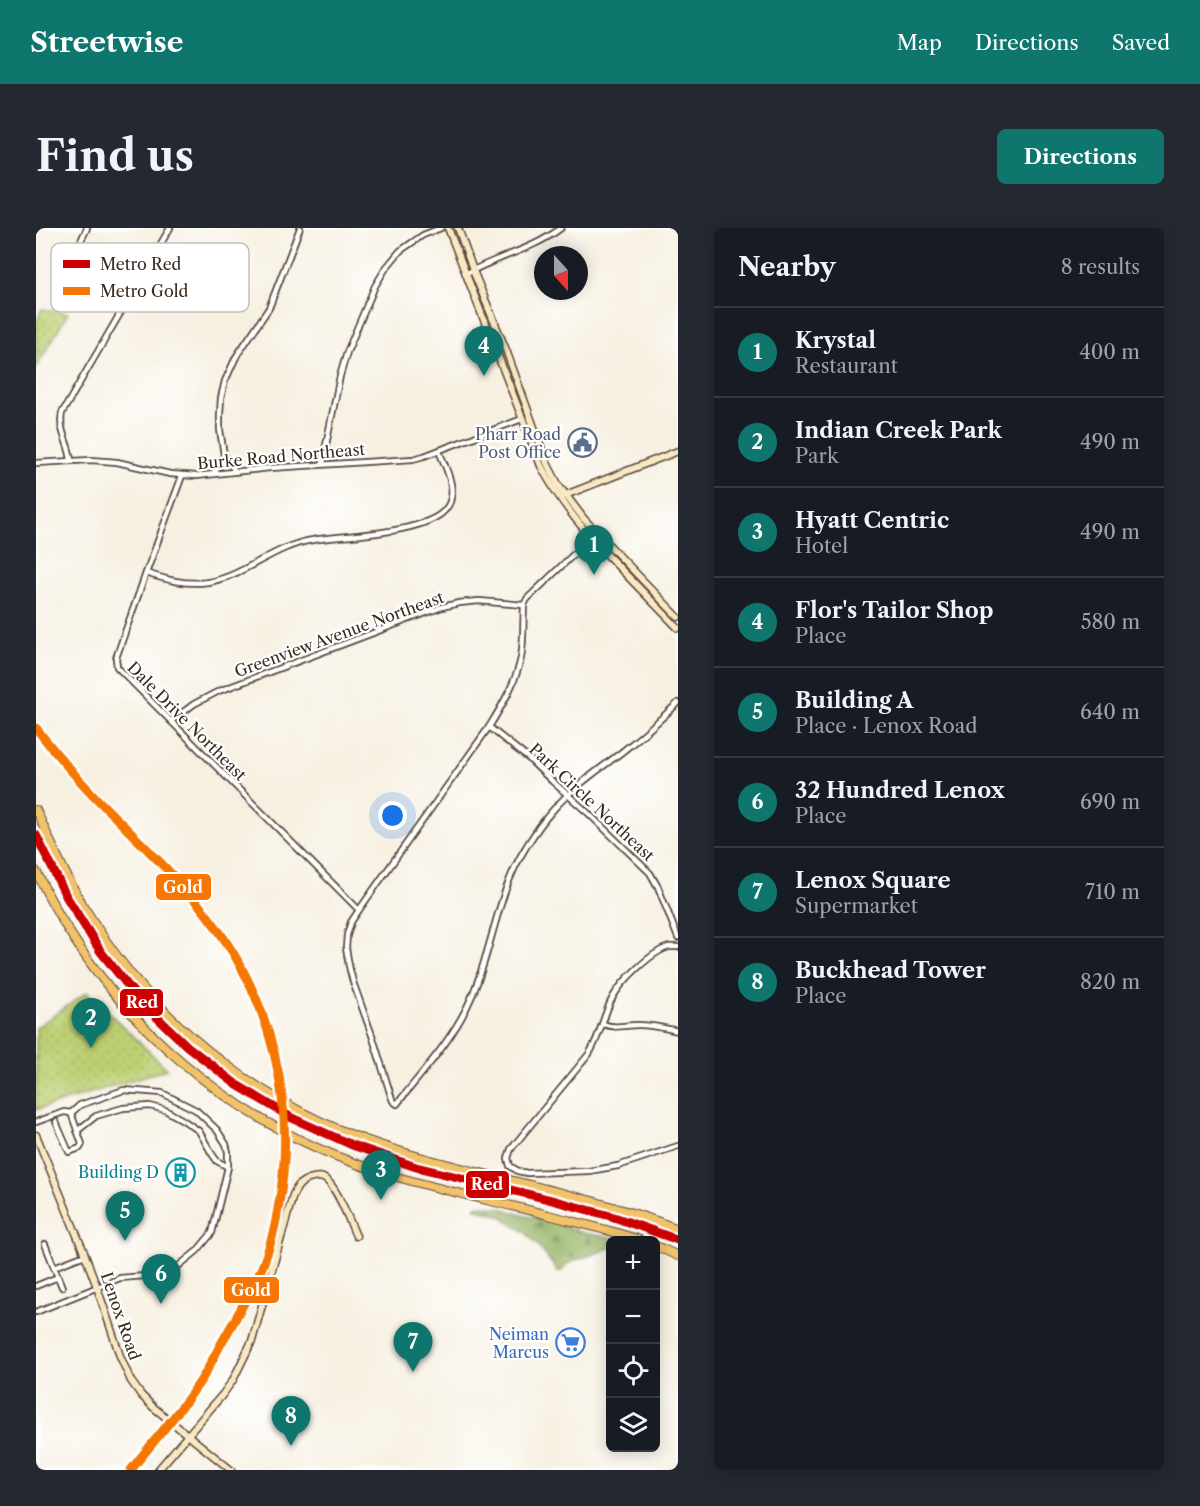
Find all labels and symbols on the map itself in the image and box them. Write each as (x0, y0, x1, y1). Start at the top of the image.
legend (51, 243, 249, 312)
north arrow (534, 246, 588, 300)
text: Metro Red (100, 254, 182, 274)
text: Metro Gold (100, 281, 188, 301)
pin: 4 (464, 326, 504, 376)
place label: Pharr Road Post Office (475, 424, 561, 462)
public building icon: Pharr Road Post Office (566, 427, 598, 459)
street label: Burke Road Northeast (196, 439, 366, 473)
pin: 1 (574, 526, 614, 575)
street label: Greenview Avenue Northeast (231, 587, 447, 681)
street label: Dale Drive Northeast (123, 657, 251, 785)
street label: Park Circle Northeast (525, 739, 659, 865)
your location (378, 801, 407, 830)
line badge: Gold (155, 873, 212, 901)
text: Gold (163, 877, 203, 897)
line badge: Red (119, 988, 164, 1017)
text: Red (126, 992, 159, 1012)
pin: 2 (72, 998, 110, 1048)
pin: 3 (362, 1150, 400, 1200)
building icon: Building D (164, 1156, 196, 1188)
place label: Building D (78, 1162, 159, 1182)
line badge: Red (465, 1170, 510, 1199)
text: Red (471, 1174, 504, 1194)
pin: 5 (106, 1192, 145, 1241)
pin: 6 (142, 1254, 180, 1304)
street label: Lenox Road (97, 1269, 145, 1363)
line badge: Gold (223, 1276, 280, 1304)
text: Gold (231, 1280, 271, 1300)
pin: 7 (394, 1322, 433, 1372)
place label: Neiman Marcus (489, 1324, 549, 1362)
supermarket icon: Neiman Marcus (554, 1327, 586, 1359)
pin: 8 (272, 1396, 310, 1446)

